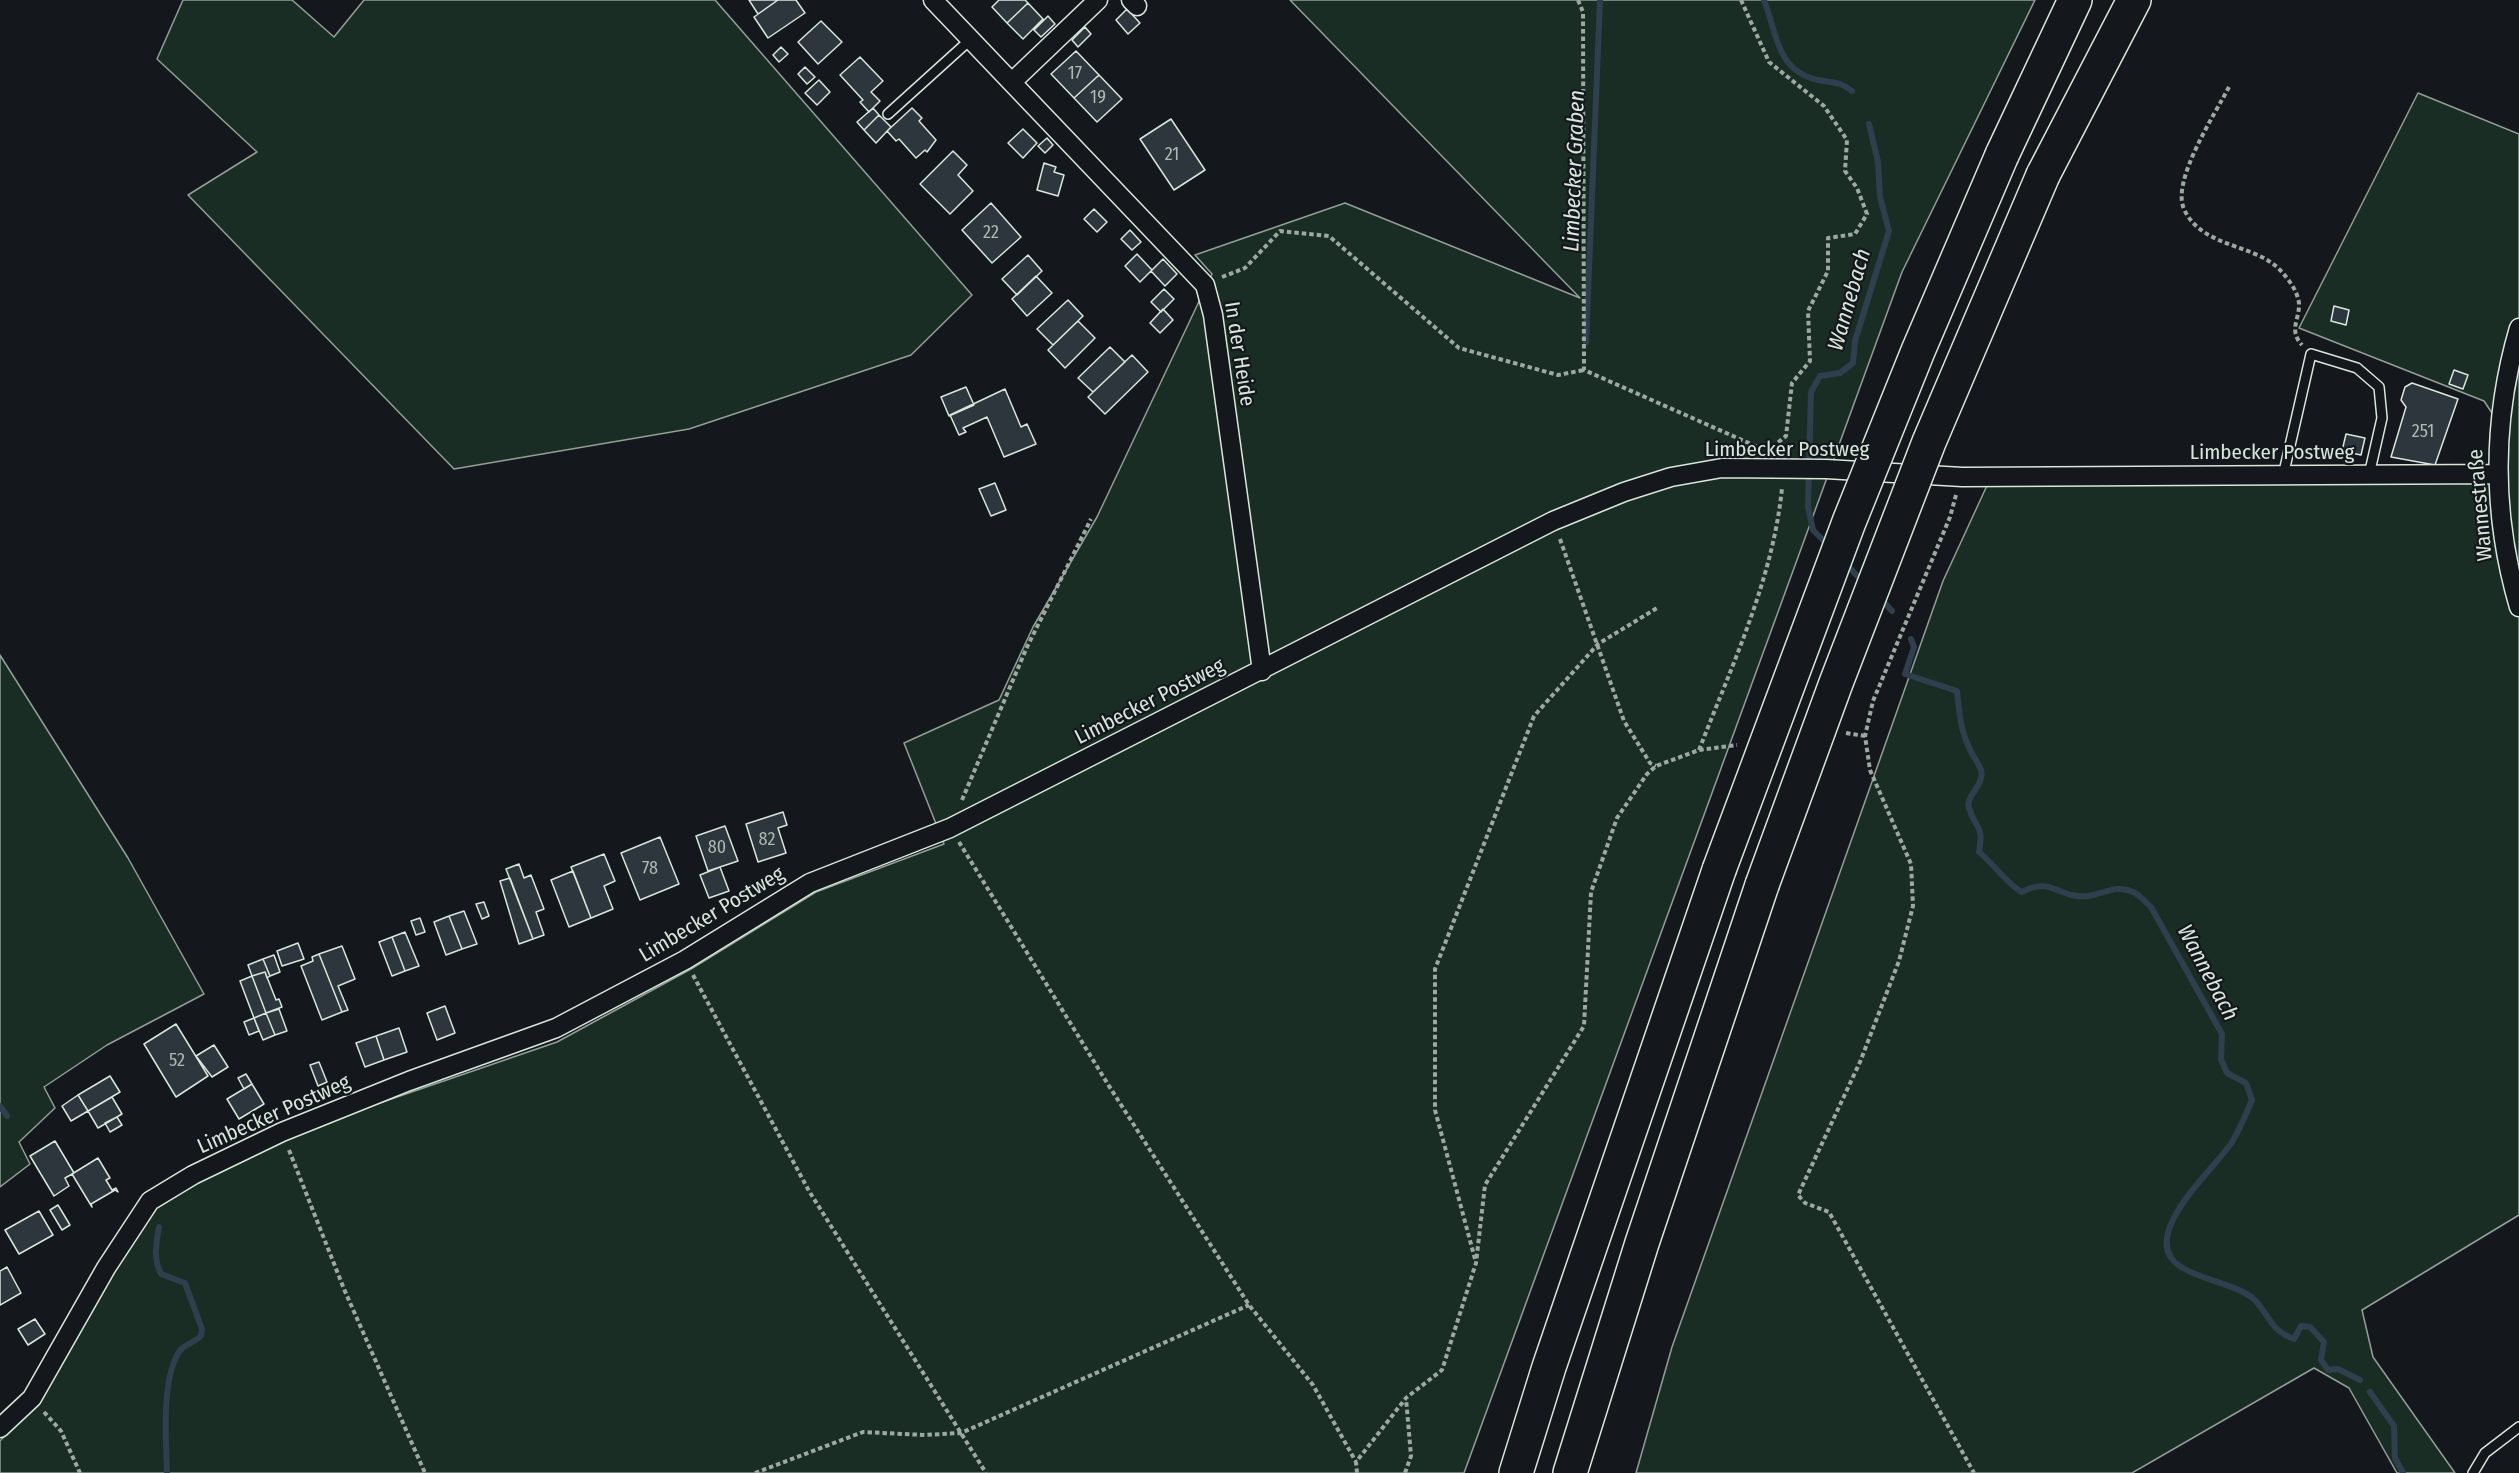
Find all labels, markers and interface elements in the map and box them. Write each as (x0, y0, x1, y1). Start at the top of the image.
house number: 17 (1068, 63, 1082, 85)
house number: 19 (1090, 87, 1106, 109)
water label: Limbecker Graben (1559, 90, 1591, 252)
house number: 21 (1165, 144, 1179, 166)
house number: 22 (983, 222, 999, 244)
water label: Wannebach (1823, 246, 1877, 354)
street label: In der Heide (1218, 300, 1260, 408)
house number: 251 (2412, 421, 2434, 443)
street label: Limbecker Postweg (1705, 437, 1869, 463)
street label: Limbecker Postweg (2190, 440, 2354, 466)
street label: Wannestraße (2464, 448, 2498, 562)
street label: Limbecker Postweg (1071, 653, 1229, 751)
house number: 82 (759, 829, 775, 851)
house number: 80 (708, 837, 726, 859)
house number: 78 (642, 858, 658, 880)
street label: Limbecker Postweg (635, 862, 789, 968)
water label: Wannebach (2171, 921, 2243, 1025)
house number: 52 (169, 1050, 185, 1072)
street label: Limbecker Postweg (194, 1070, 354, 1160)

